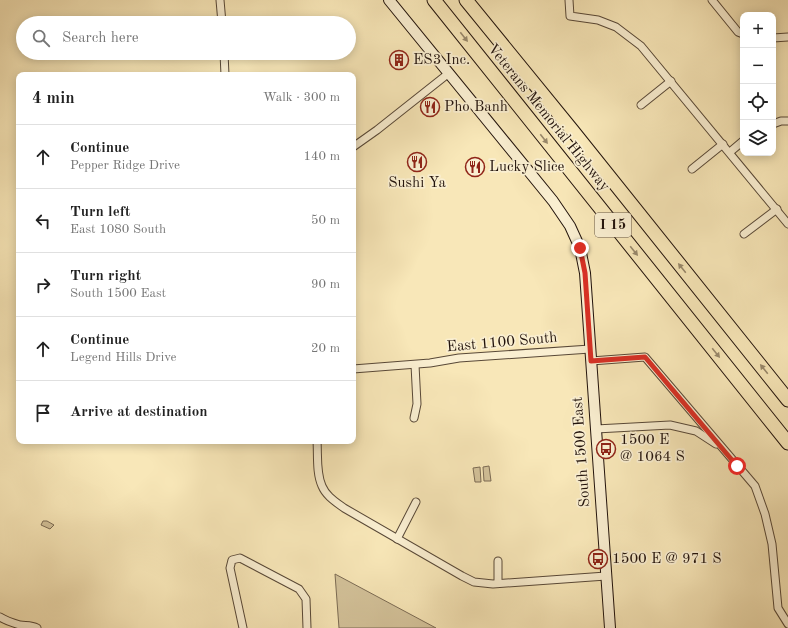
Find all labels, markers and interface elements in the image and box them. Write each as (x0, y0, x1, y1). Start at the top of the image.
map controls (740, 12, 776, 156)
button: + (740, 12, 776, 48)
search box (16, 16, 356, 60)
icon: search (30, 27, 52, 49)
text: Search here (62, 31, 139, 46)
one-way arrow (459, 32, 468, 43)
street label: Veterans Memorial Highway (484, 42, 612, 195)
button: − (740, 48, 776, 84)
building icon: ES3 Inc. (388, 49, 410, 71)
place label: ES3 Inc. (413, 53, 470, 68)
button: locate (740, 84, 776, 120)
text: 4 min (32, 90, 75, 107)
text: Walk · 300 m (263, 91, 340, 104)
restaurant icon: Pho Banh (419, 96, 441, 118)
place label: Pho Banh (444, 100, 508, 115)
button: layers (740, 120, 776, 156)
one-way arrow (540, 133, 549, 144)
text: Continue (70, 141, 129, 156)
icon: ahead (32, 146, 54, 168)
text: 140 m (303, 150, 340, 163)
restaurant icon: Sushi Ya (406, 151, 428, 173)
restaurant icon: Lucky Slice (464, 156, 486, 178)
text: Pepper Ridge Drive (70, 159, 180, 172)
place label: Lucky Slice (489, 160, 564, 175)
place label: Sushi Ya (388, 176, 446, 191)
text: Turn left (70, 205, 130, 220)
icon: left (32, 210, 54, 232)
road number: I 15 (595, 213, 631, 237)
text: 50 m (311, 214, 340, 227)
text: East 1080 South (70, 223, 166, 236)
route end (571, 239, 589, 257)
one-way arrow (630, 246, 639, 257)
one-way arrow (678, 262, 687, 273)
text: Turn right (70, 269, 141, 284)
icon: right (32, 274, 54, 296)
text: 90 m (311, 278, 340, 291)
text: South 1500 East (70, 287, 166, 300)
street label: East 1100 South (446, 331, 558, 355)
text: Continue (70, 333, 129, 348)
icon: ahead (32, 338, 54, 360)
text: 20 m (311, 342, 340, 355)
one-way arrow (711, 347, 720, 358)
text: Legend Hills Drive (70, 351, 176, 364)
one-way arrow (759, 364, 768, 375)
street label: South 1500 East (571, 396, 593, 508)
icon: arrive (32, 402, 54, 424)
text: Arrive at destination (70, 405, 208, 420)
place label: 1500 E @ 1064 S (620, 433, 685, 465)
bus stop icon: 1500 E @ 1064 S (595, 438, 617, 460)
route start (728, 457, 746, 475)
bus stop icon: 1500 E @ 971 S (587, 548, 609, 570)
place label: 1500 E @ 971 S (612, 552, 722, 567)

